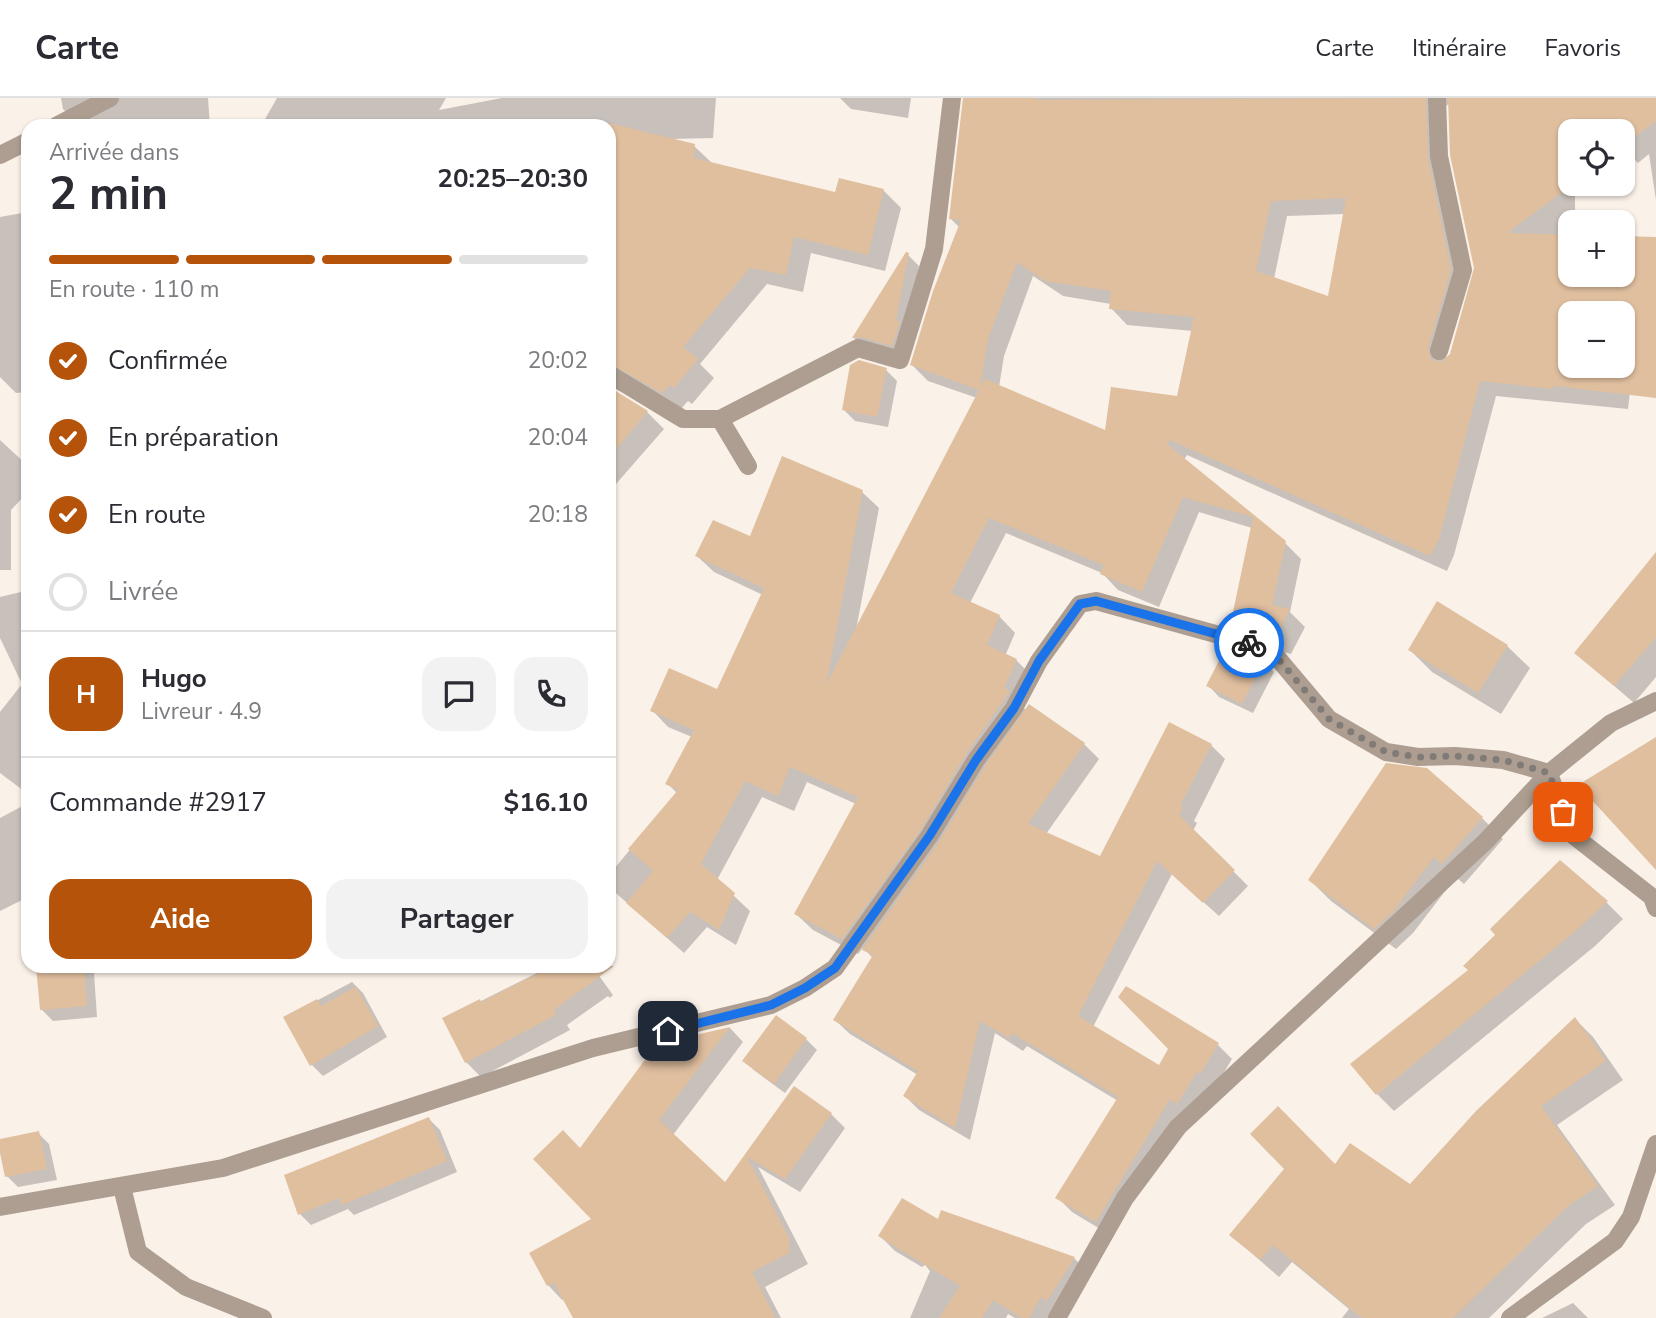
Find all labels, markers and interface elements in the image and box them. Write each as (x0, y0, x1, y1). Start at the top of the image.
text: Carte (35, 26, 119, 71)
text: Carte (1315, 32, 1374, 64)
text: Itinéraire (1412, 32, 1506, 64)
text: Favoris (1544, 32, 1621, 64)
map controls (1558, 119, 1635, 378)
button: locate (1558, 119, 1635, 196)
text: Arrivée dans (49, 137, 179, 168)
text: 20:25–20:30 (437, 161, 588, 196)
text: 2 min (49, 162, 168, 225)
button: + (1558, 210, 1635, 287)
text: En route · 110 m (49, 274, 219, 305)
button: − (1558, 301, 1635, 378)
icon: check (49, 342, 87, 380)
text: Confirmée (108, 343, 228, 378)
text: 20:02 (528, 345, 588, 376)
icon: check (49, 419, 87, 457)
text: En préparation (108, 420, 279, 455)
text: 20:04 (528, 422, 588, 453)
icon: check (49, 496, 87, 534)
text: En route (108, 497, 206, 532)
text: 20:18 (528, 499, 588, 530)
text: Livrée (108, 574, 178, 609)
courier (1214, 608, 1284, 678)
icon: bike (1230, 624, 1268, 662)
button: chat (422, 657, 496, 731)
button: phone (514, 657, 588, 731)
text: Hugo (141, 661, 207, 696)
text: H (76, 677, 96, 712)
text: Livreur · 4.9 (141, 696, 262, 727)
pin (1533, 782, 1593, 842)
text: Commande #2917 (49, 785, 267, 820)
text: $16.10 (504, 785, 588, 820)
icon: bag (1544, 793, 1582, 831)
button: Aide (49, 879, 312, 959)
button: Partager (326, 879, 588, 959)
pin (638, 1001, 698, 1061)
icon: home (649, 1012, 687, 1050)

